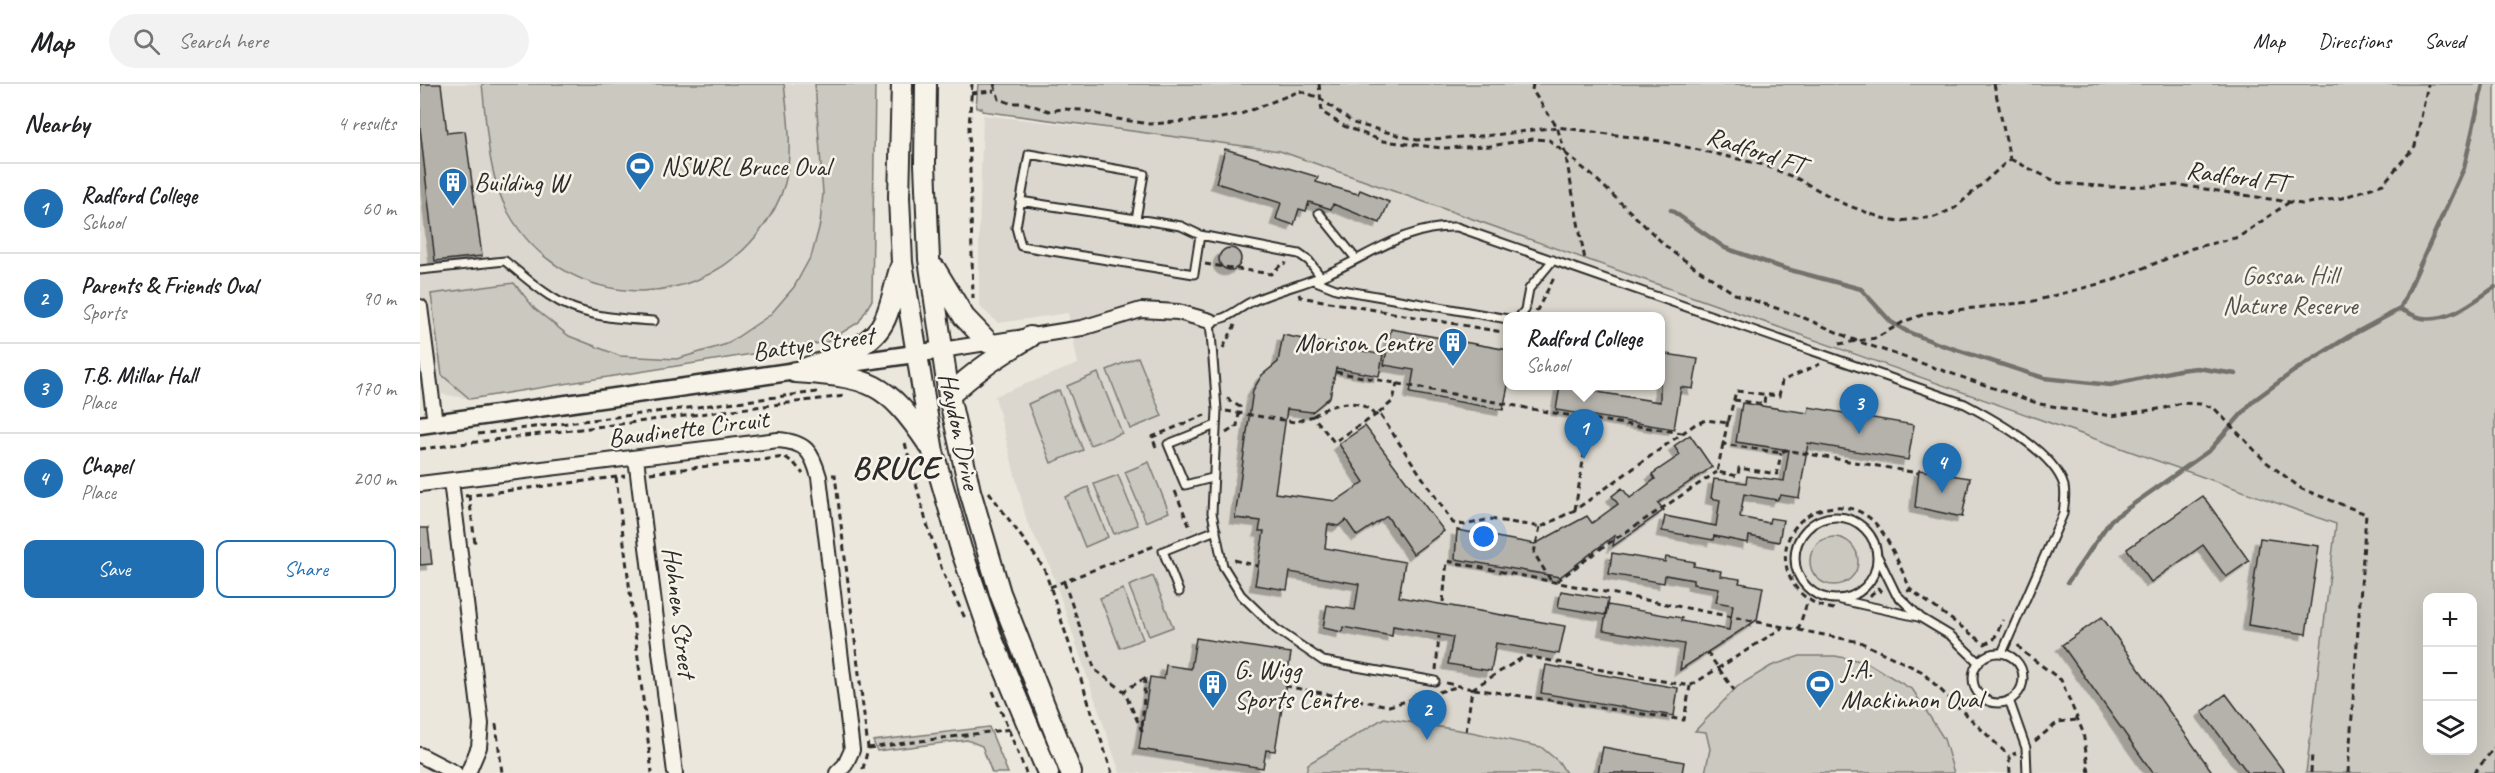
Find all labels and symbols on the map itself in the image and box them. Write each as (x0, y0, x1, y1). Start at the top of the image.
street label: Radford FT (1702, 119, 1815, 184)
sports icon: NSWRL Bruce Oval (624, 150, 656, 192)
place label: NSWRL Bruce Oval (661, 150, 835, 183)
street label: Radford FT (2184, 153, 2296, 201)
building icon: Building W (437, 166, 469, 208)
place label: Building W (474, 166, 572, 199)
park label: Gossan Hill Nature Reserve (2222, 259, 2359, 322)
street label: Battye Street (750, 318, 879, 368)
place label: Morison Centre (1295, 326, 1434, 359)
building icon: Morison Centre (1437, 326, 1469, 368)
street label: Haydon Drive (931, 370, 988, 495)
pin: 3 (1840, 384, 1878, 434)
street label: Baudinette Circuit (606, 402, 772, 455)
pin: 1 (1564, 410, 1604, 459)
pin: 4 (1922, 444, 1961, 493)
district label: BRUCE (852, 447, 943, 488)
your location (1469, 522, 1498, 551)
street label: Hohnen Street (655, 545, 704, 682)
place label: G. Wigg Sports Centre (1234, 653, 1359, 716)
place label: J.A. Mackinnon Oval (1839, 653, 1987, 716)
building icon: G. Wigg Sports Centre (1197, 668, 1229, 710)
sports icon: J.A. Mackinnon Oval (1804, 668, 1836, 710)
pin: 2 (1408, 690, 1446, 740)

